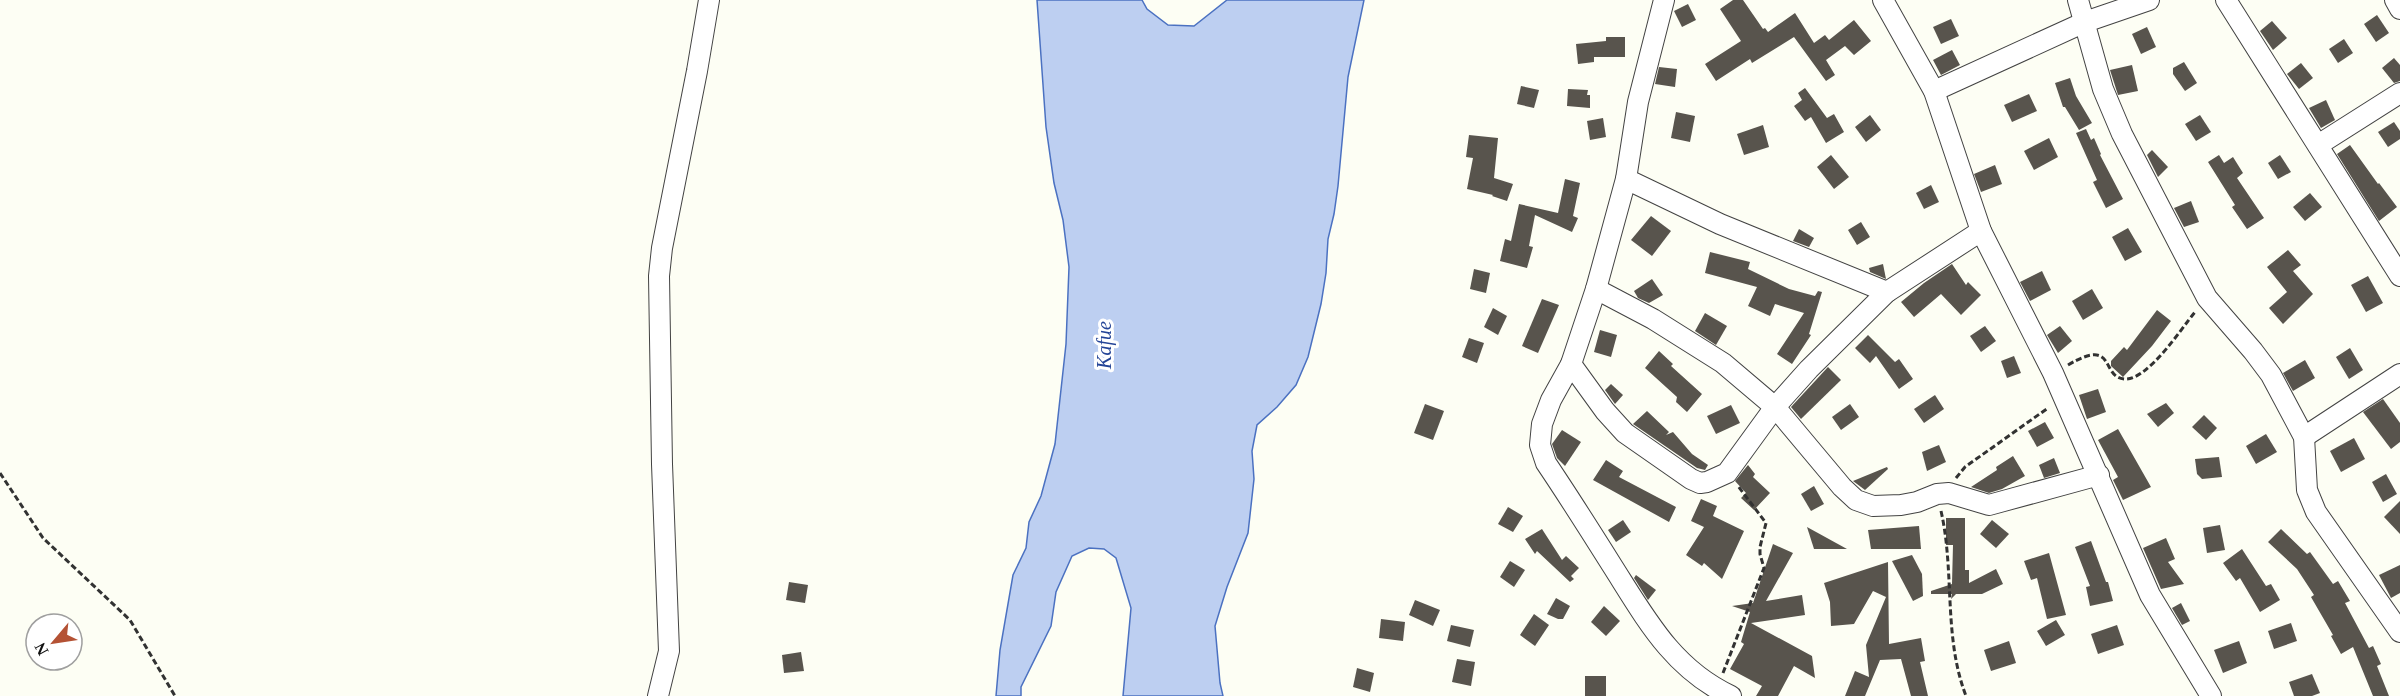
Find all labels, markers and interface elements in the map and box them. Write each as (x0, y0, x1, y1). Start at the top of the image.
water label: Kafue (1093, 321, 1116, 370)
north arrow (24, 612, 84, 672)
text: N (31, 639, 52, 658)

